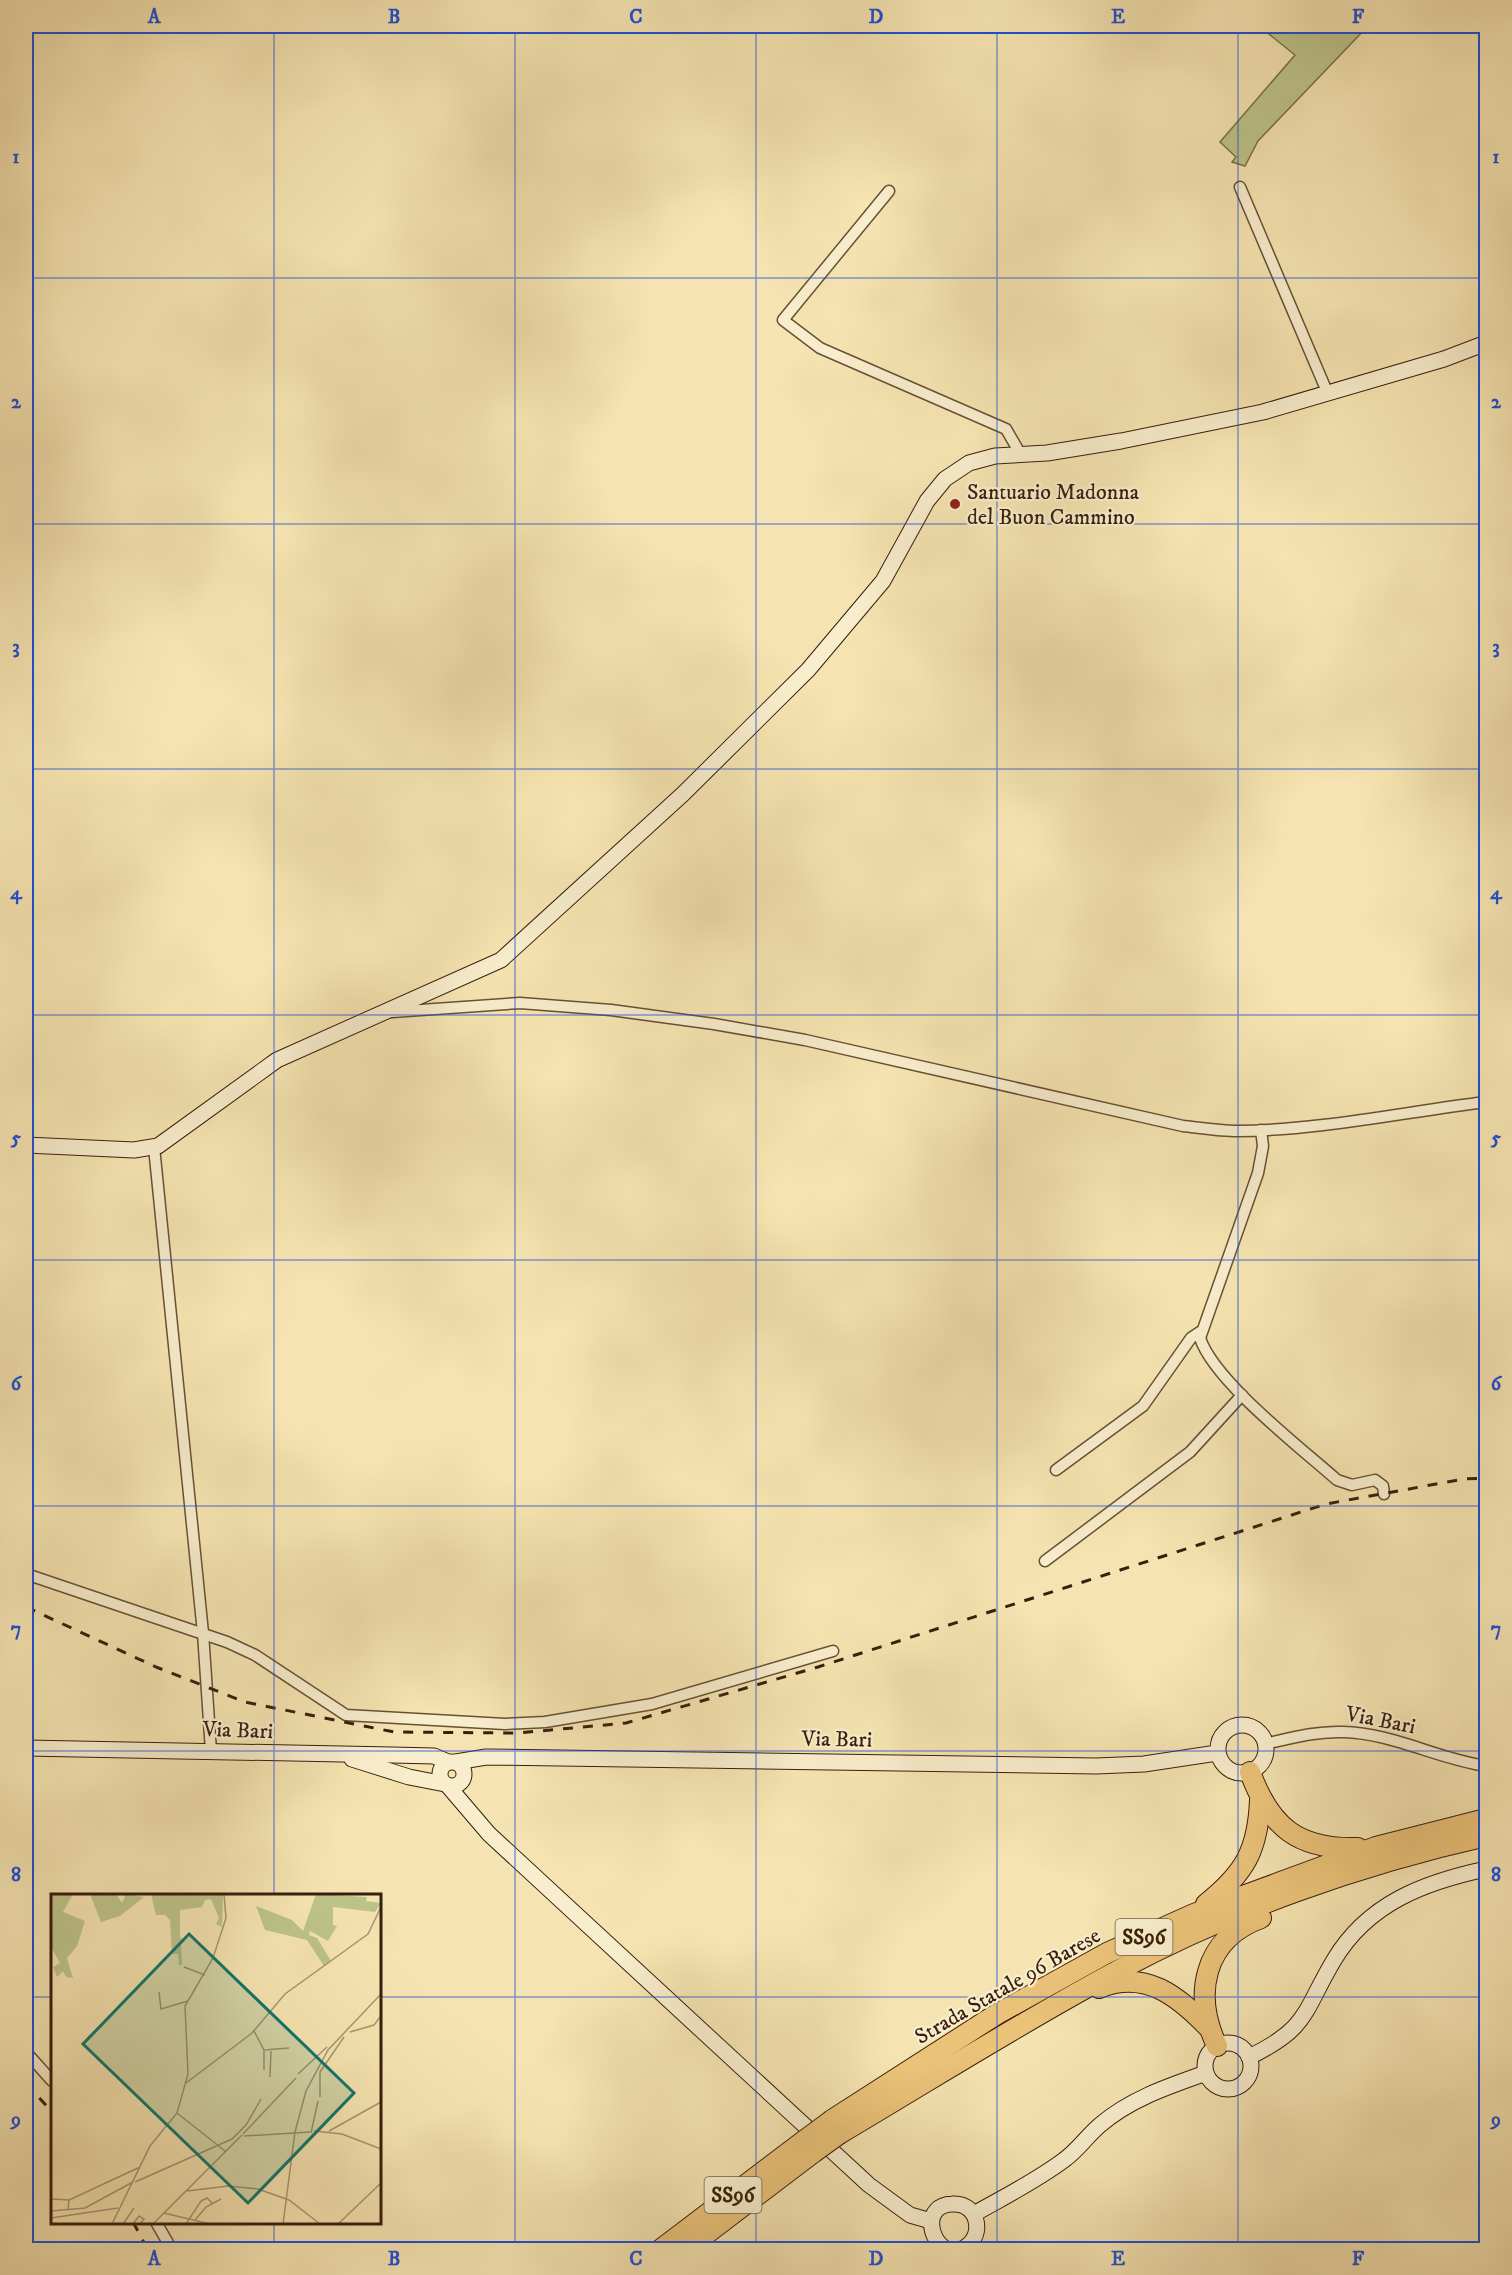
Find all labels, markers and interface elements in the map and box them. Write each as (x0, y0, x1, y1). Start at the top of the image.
text: A (147, 5, 162, 30)
text: B (388, 5, 400, 30)
text: C (629, 5, 643, 30)
text: D (869, 5, 884, 30)
text: E (1111, 5, 1125, 30)
text: F (1352, 5, 1365, 30)
text: 1 (12, 145, 20, 170)
text: 1 (1492, 145, 1500, 170)
text: 2 (11, 390, 22, 415)
text: 2 (1491, 390, 1502, 415)
place label: Santuario Madonna del Buon Cammino (967, 479, 1140, 531)
marker: Santuario Madonna del Buon Cammino (948, 497, 962, 511)
text: 3 (12, 635, 20, 660)
text: 3 (1492, 635, 1500, 660)
text: 4 (10, 881, 23, 906)
text: 4 (1490, 881, 1503, 906)
text: 5 (10, 1126, 21, 1151)
text: 5 (1490, 1126, 1501, 1151)
text: 6 (11, 1372, 23, 1397)
text: 6 (1491, 1372, 1503, 1397)
text: 7 (11, 1617, 21, 1642)
text: 7 (1491, 1617, 1501, 1642)
street label: Via Bari (1342, 1700, 1418, 1740)
street label: Via Bari (201, 1716, 274, 1745)
street label: Via Bari (800, 1725, 873, 1754)
text: 8 (11, 1863, 21, 1888)
text: 8 (1491, 1863, 1501, 1888)
inset map (51, 1894, 381, 2224)
road number: SS96 (1116, 1919, 1172, 1955)
street label: Strada Statale 96 Barese (910, 1922, 1105, 2050)
text: 9 (9, 2108, 21, 2133)
text: 9 (1489, 2108, 1501, 2133)
road number: SS96 (704, 2177, 762, 2213)
text: A (147, 2247, 162, 2272)
text: B (388, 2247, 400, 2272)
text: C (629, 2247, 643, 2272)
text: D (869, 2247, 884, 2272)
text: E (1111, 2247, 1125, 2272)
text: F (1352, 2247, 1365, 2272)

